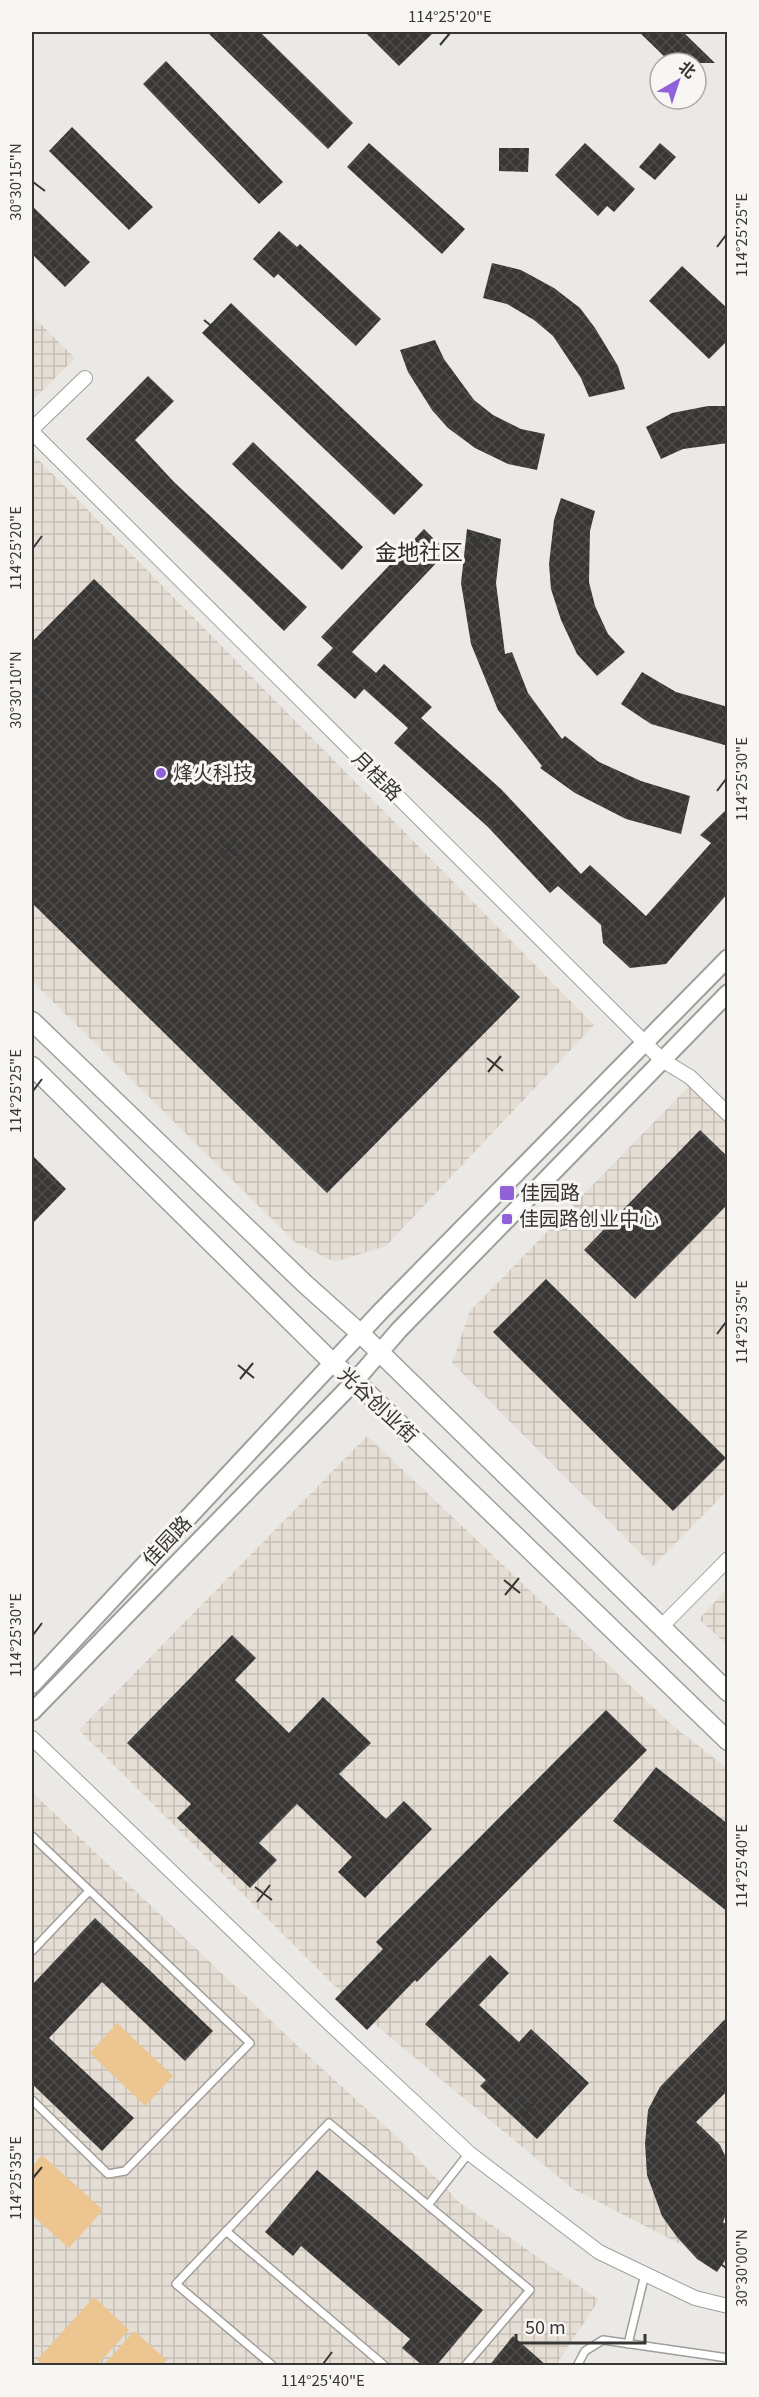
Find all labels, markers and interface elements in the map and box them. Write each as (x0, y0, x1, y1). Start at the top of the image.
text: 114°25'20"E (408, 5, 492, 26)
north arrow (648, 51, 708, 111)
text: 北 (674, 54, 702, 83)
text: 30°30'15"N (4, 143, 25, 221)
text: 114°25'25"E (730, 193, 751, 277)
text: 114°25'20"E (4, 506, 25, 590)
district label: 金地社区 (375, 534, 463, 566)
text: 30°30'10"N (4, 651, 25, 729)
text: 114°25'30"E (730, 737, 751, 821)
street label: 月桂路 (347, 743, 410, 806)
place label: 烽火科技 (173, 757, 253, 786)
marker: 烽火科技 (154, 766, 168, 780)
text: 114°25'25"E (4, 1049, 25, 1133)
place label: 佳园路 (520, 1177, 580, 1206)
marker: 佳园路 (498, 1184, 516, 1202)
place label: 佳园路创业中心 (519, 1203, 659, 1232)
marker: 佳园路创业中心 (500, 1212, 514, 1226)
text: 114°25'35"E (730, 1280, 751, 1364)
street label: 光谷创业街 (333, 1359, 425, 1449)
street label: 佳园路 (135, 1508, 197, 1572)
text: 114°25'30"E (4, 1593, 25, 1677)
text: 114°25'40"E (730, 1824, 751, 1908)
text: 114°25'35"E (4, 2136, 25, 2220)
text: 30°30'00"N (730, 2229, 751, 2307)
scale bar (516, 2307, 645, 2345)
text: 50 m (525, 2313, 566, 2339)
text: 114°25'40"E (281, 2369, 365, 2390)

